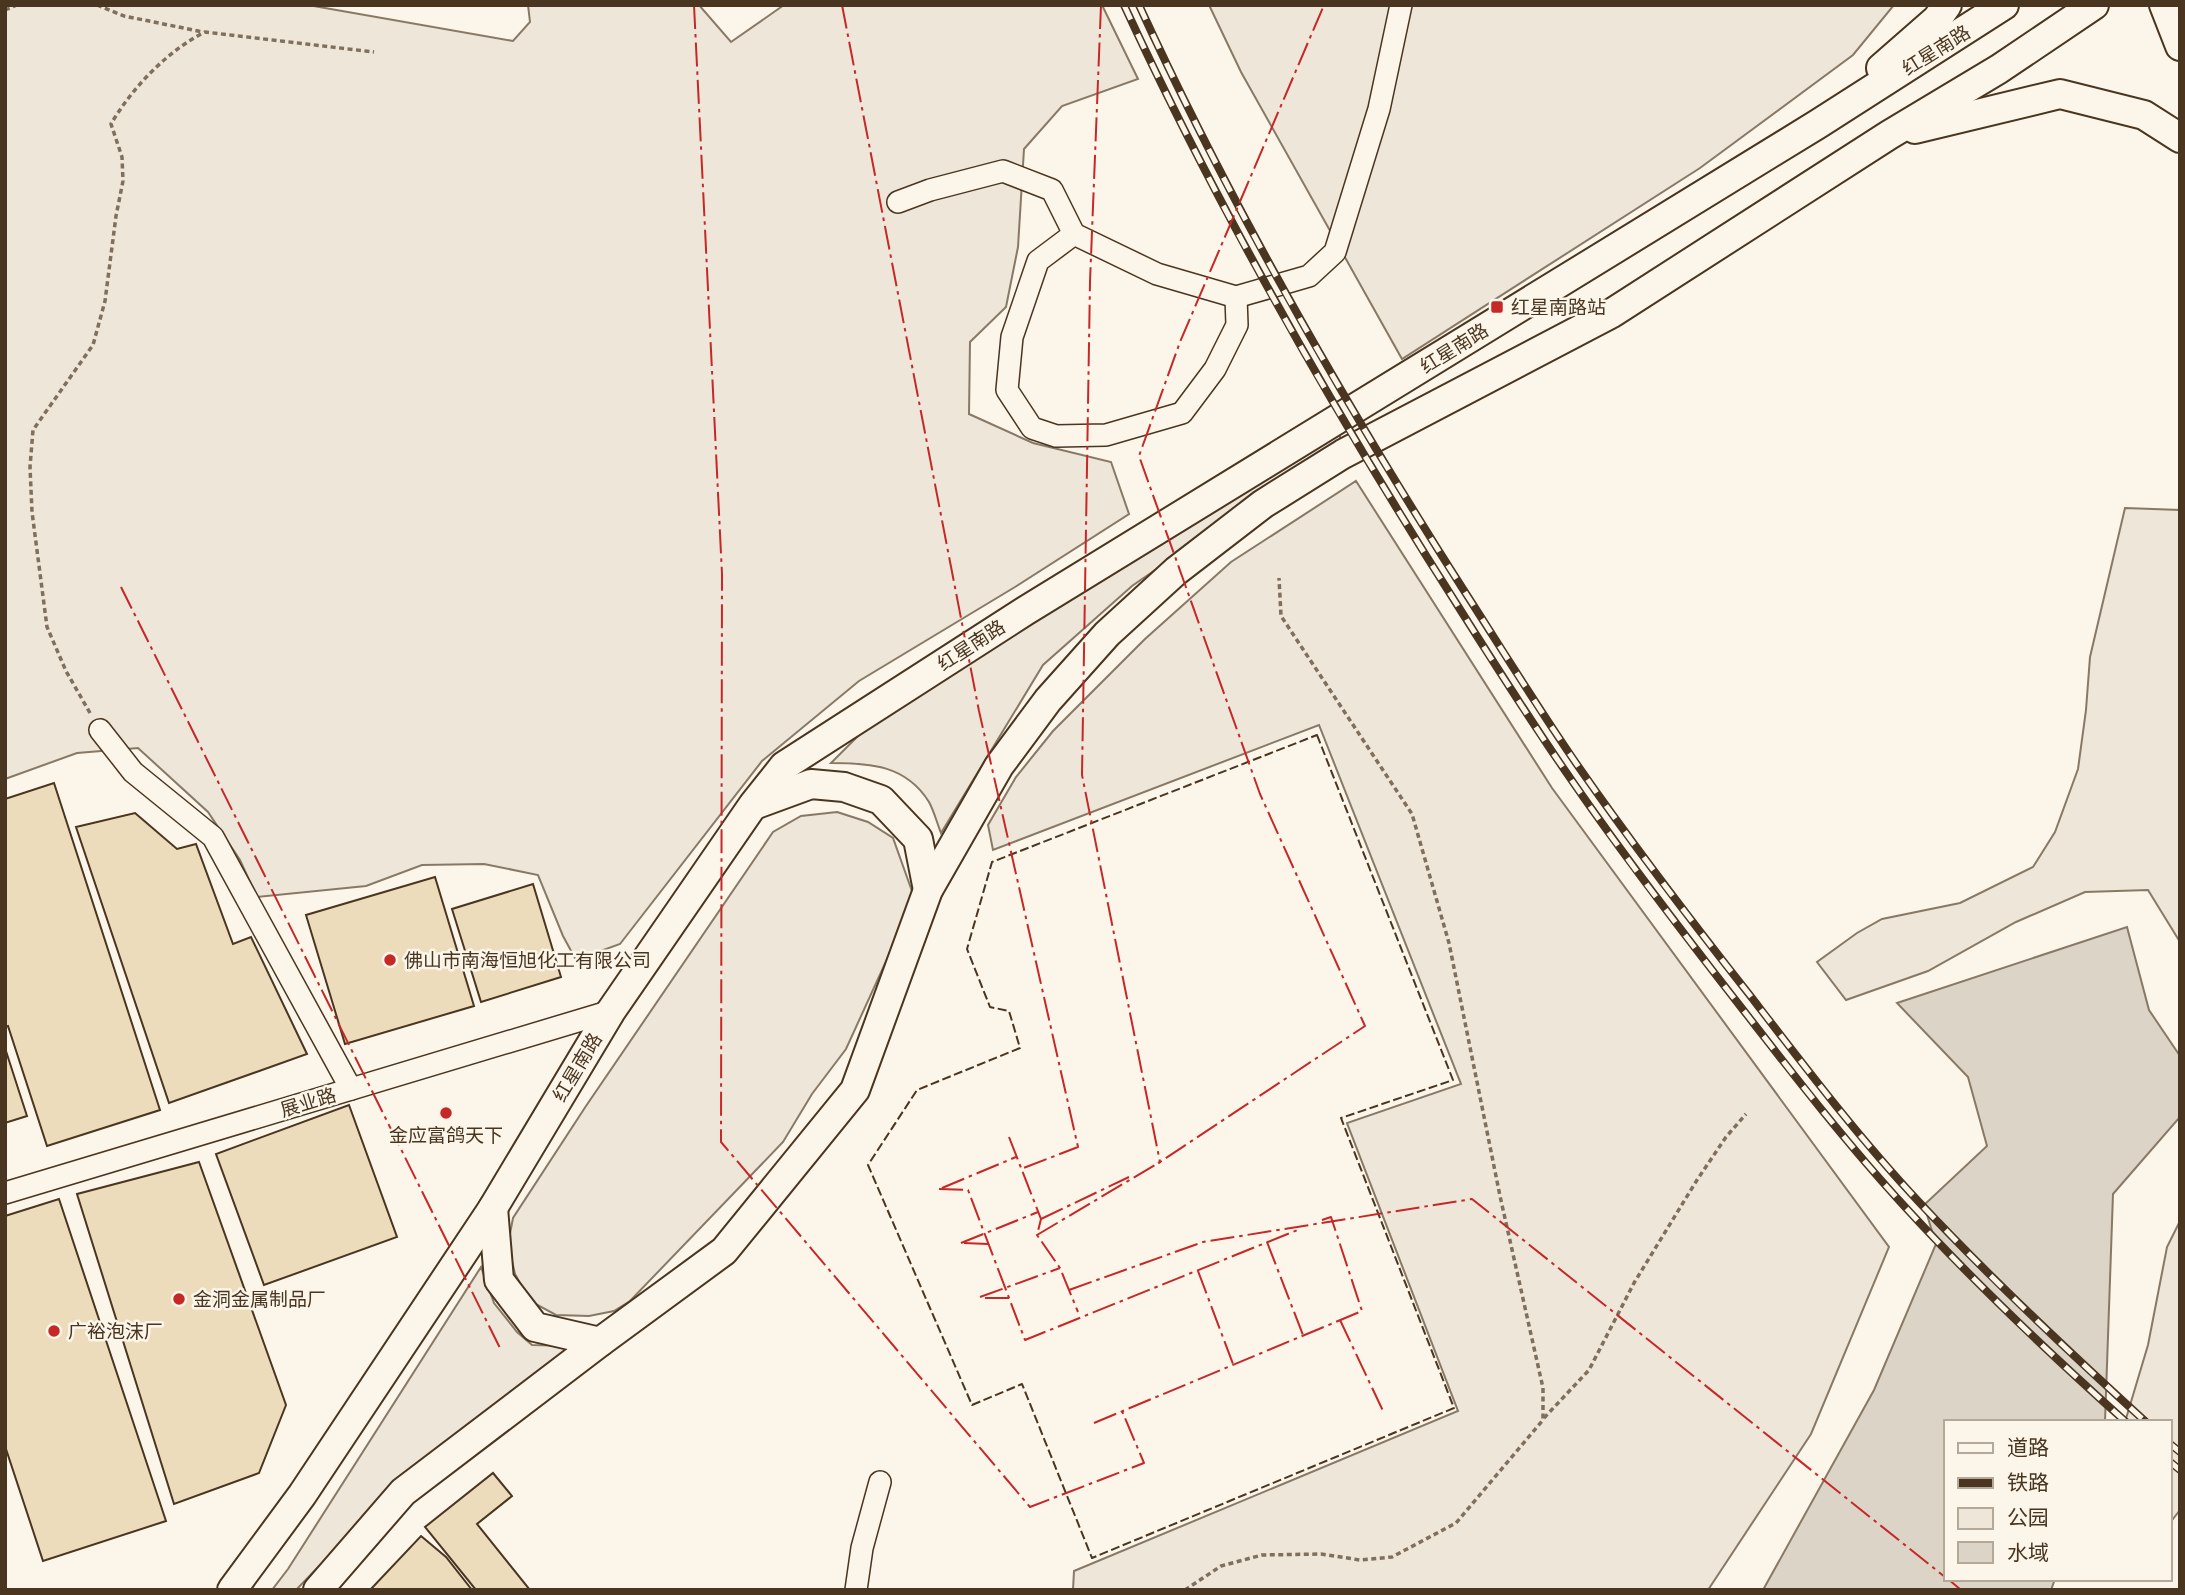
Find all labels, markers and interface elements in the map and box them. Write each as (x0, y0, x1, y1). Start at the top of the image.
street label: 红星南路 (1897, 20, 1975, 81)
place label: 红星南路站 (1511, 295, 1606, 320)
marker: 红星南路站 (1489, 299, 1505, 315)
street label: 红星南路 (1415, 318, 1493, 379)
street label: 红星南路 (933, 614, 1010, 677)
place label: 佛山市南海恒旭化工有限公司 (404, 948, 651, 973)
marker: 佛山市南海恒旭化工有限公司 (382, 952, 398, 968)
street label: 红星南路 (547, 1028, 608, 1106)
street label: 展业路 (277, 1082, 339, 1123)
marker: 金应富鸽天下 (438, 1105, 454, 1121)
place label: 金应富鸽天下 (389, 1123, 503, 1148)
place label: 金洞金属制品厂 (193, 1287, 326, 1312)
marker: 金洞金属制品厂 (171, 1291, 187, 1307)
place label: 广裕泡沫厂 (68, 1319, 163, 1344)
marker: 广裕泡沫厂 (46, 1323, 62, 1339)
legend (1944, 1420, 2171, 1581)
text: 道路 (2007, 1434, 2049, 1462)
text: 铁路 (2007, 1469, 2049, 1497)
text: 公园 (2007, 1504, 2049, 1532)
text: 水域 (2007, 1539, 2049, 1567)

